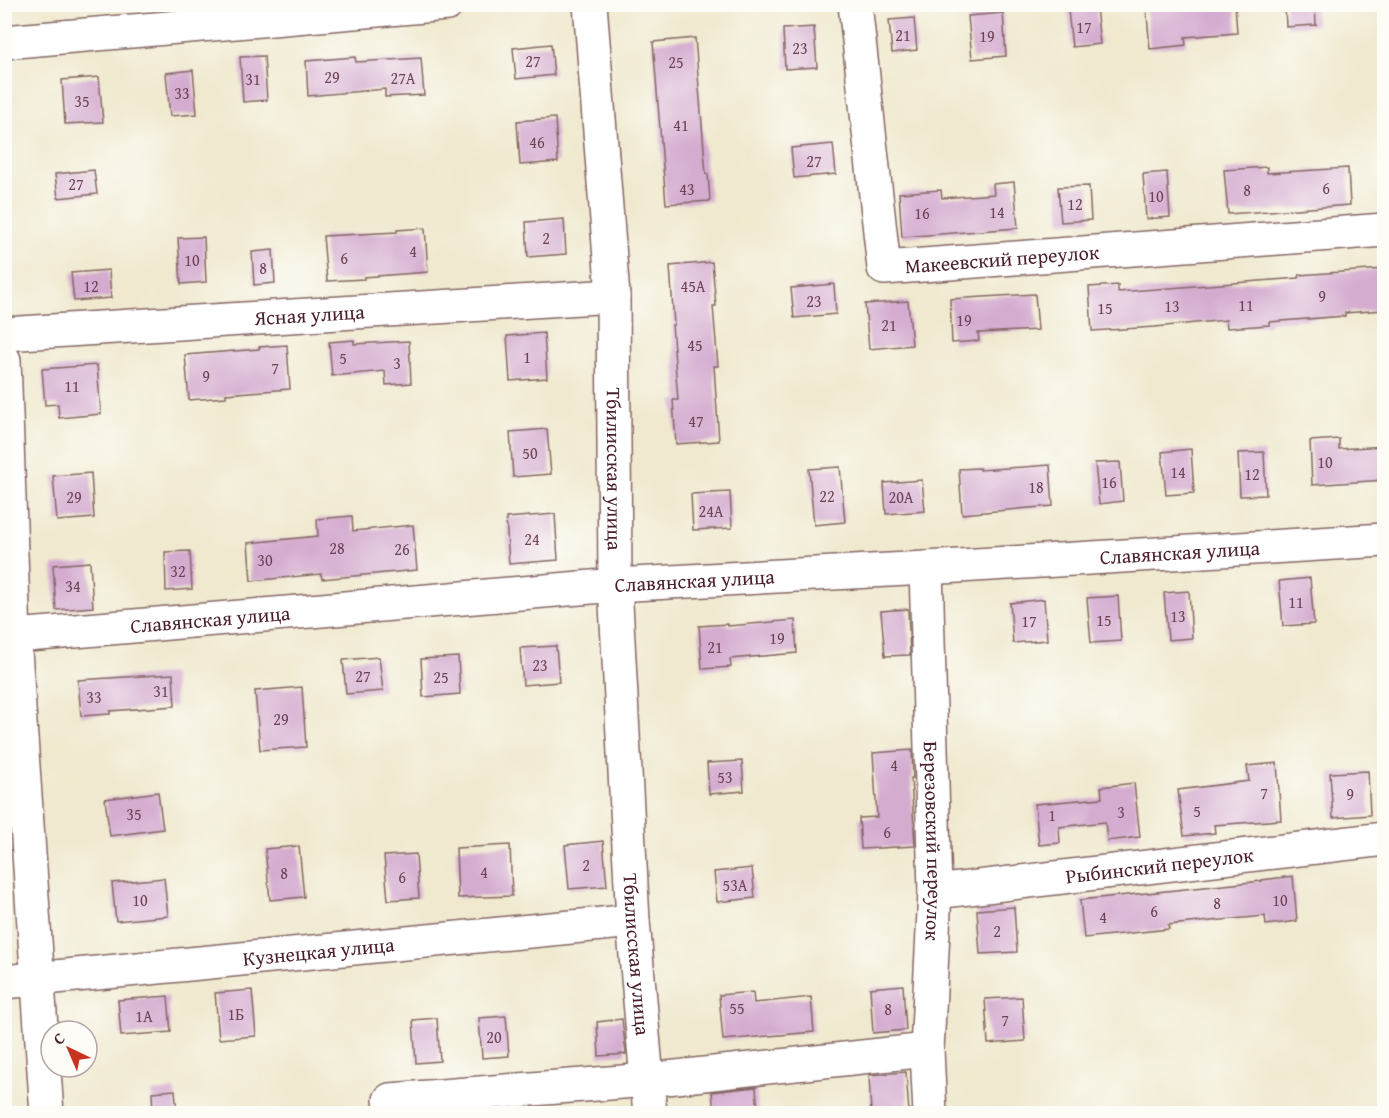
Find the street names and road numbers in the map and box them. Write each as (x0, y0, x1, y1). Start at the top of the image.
street label: Макеевский переулок (904, 237, 1101, 280)
street label: Ясная улица (252, 297, 366, 332)
street label: Тбилисская улица (600, 388, 630, 551)
street label: Славянская улица (1099, 533, 1261, 571)
street label: Славянская улица (614, 561, 776, 599)
street label: Славянская улица (129, 598, 292, 640)
street label: Березовский переулок (917, 741, 950, 942)
street label: Рыбинский переулок (1064, 839, 1255, 890)
street label: Тбилисская улица (616, 873, 658, 1037)
street label: Кузнецкая улица (241, 929, 396, 973)

